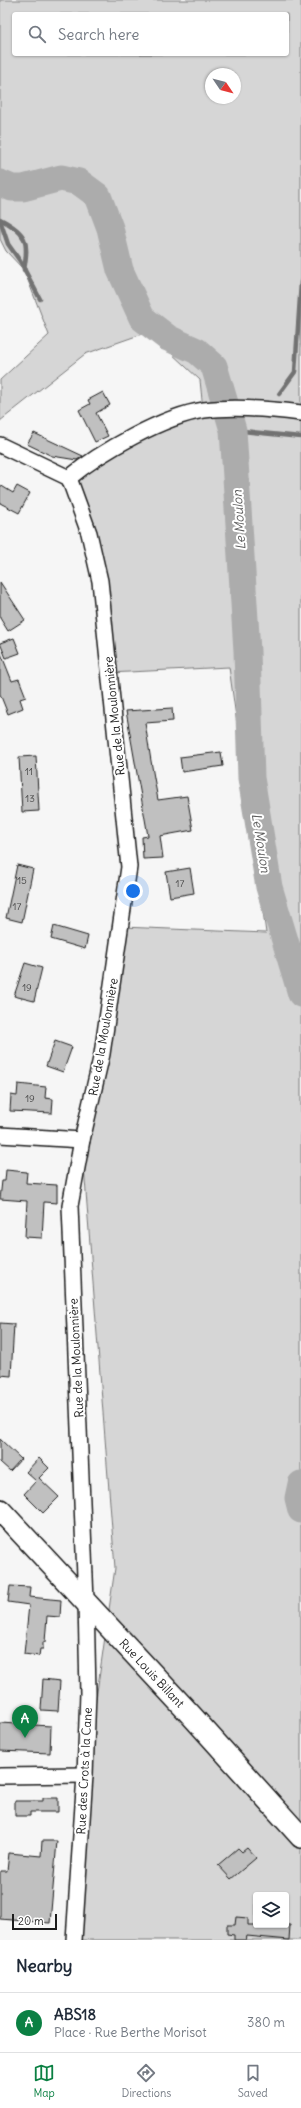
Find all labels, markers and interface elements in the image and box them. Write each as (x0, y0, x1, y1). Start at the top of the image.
search box (12, 12, 289, 56)
icon: search (26, 23, 48, 45)
text: Search here (58, 25, 139, 44)
north arrow (205, 68, 241, 104)
water label: Le Moulon (228, 489, 250, 550)
street label: Rue de la Moulonnière (100, 656, 128, 776)
house number: 11 (25, 765, 33, 778)
house number: 13 (25, 792, 35, 805)
water label: Le Moulon (248, 812, 274, 874)
house number: 15 (17, 874, 27, 887)
house number: 17 (176, 877, 185, 890)
your location (123, 881, 143, 901)
house number: 17 (13, 900, 22, 913)
street label: Rue de la Moulonnière (85, 977, 121, 1097)
house number: 19 (22, 981, 32, 994)
house number: 19 (25, 1092, 35, 1105)
street label: Rue de la Moulonnière (65, 1298, 87, 1418)
street label: Rue Louis Billant (116, 1635, 188, 1711)
pin: A (12, 1705, 38, 1738)
street label: Rue des Crots à la Cane (73, 1707, 95, 1835)
map controls (253, 1892, 289, 1928)
button: layers (253, 1892, 289, 1928)
scale bar (12, 1912, 57, 1931)
text: 20 m (18, 1914, 44, 1928)
text: Nearby (16, 1955, 72, 1977)
text: ABS18 (54, 2005, 96, 2024)
text: A (25, 2014, 33, 2031)
text: 380 m (247, 2014, 285, 2031)
text: Place · Rue Berthe Morisot (54, 2024, 207, 2041)
tab: Map (33, 2062, 55, 2100)
tab: Directions (122, 2062, 171, 2100)
tab: Saved (238, 2062, 268, 2100)

